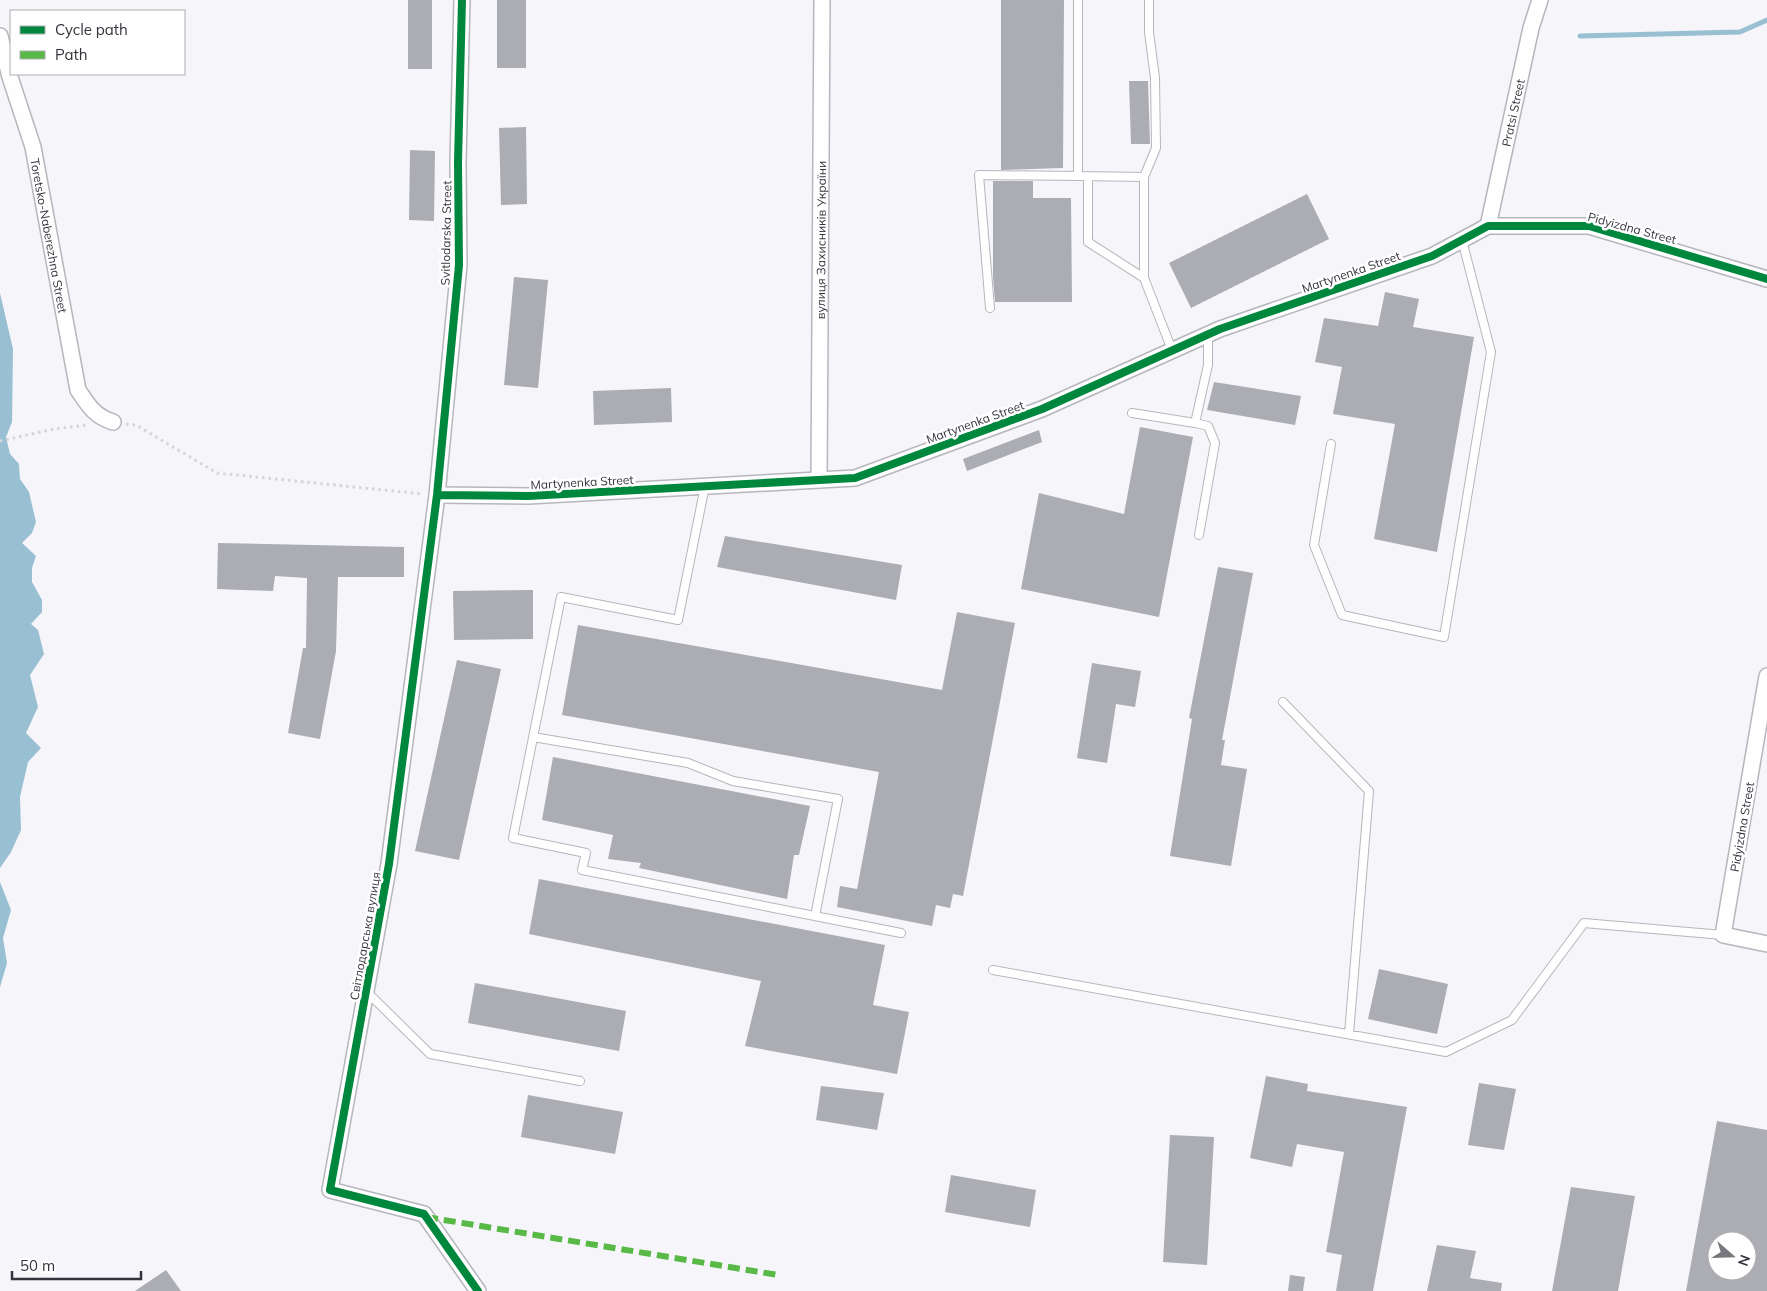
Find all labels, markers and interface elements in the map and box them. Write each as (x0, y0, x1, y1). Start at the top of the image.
legend (10, 10, 185, 75)
text: Cycle path (55, 20, 128, 39)
text: Path (55, 45, 87, 64)
street label: Pratsi Street (1498, 78, 1527, 148)
street label: Toretsko-Naberezhna Street (28, 157, 71, 314)
street label: вулиця Захисників України (813, 161, 828, 319)
street label: Svitlodarska Street (438, 180, 454, 286)
street label: Pidyizdna Street (1586, 209, 1678, 247)
street label: Martynenka Street (1300, 248, 1402, 296)
street label: Martynenka Street (924, 397, 1026, 447)
street label: Martynenka Street (530, 472, 634, 492)
street label: Pidyizdna Street (1727, 781, 1757, 873)
street label: Світлодарська вулиця (346, 871, 384, 1001)
north arrow (1707, 1231, 1757, 1281)
scale bar (12, 1248, 141, 1280)
text: N (1734, 1252, 1754, 1268)
text: 50 m (20, 1256, 55, 1275)

